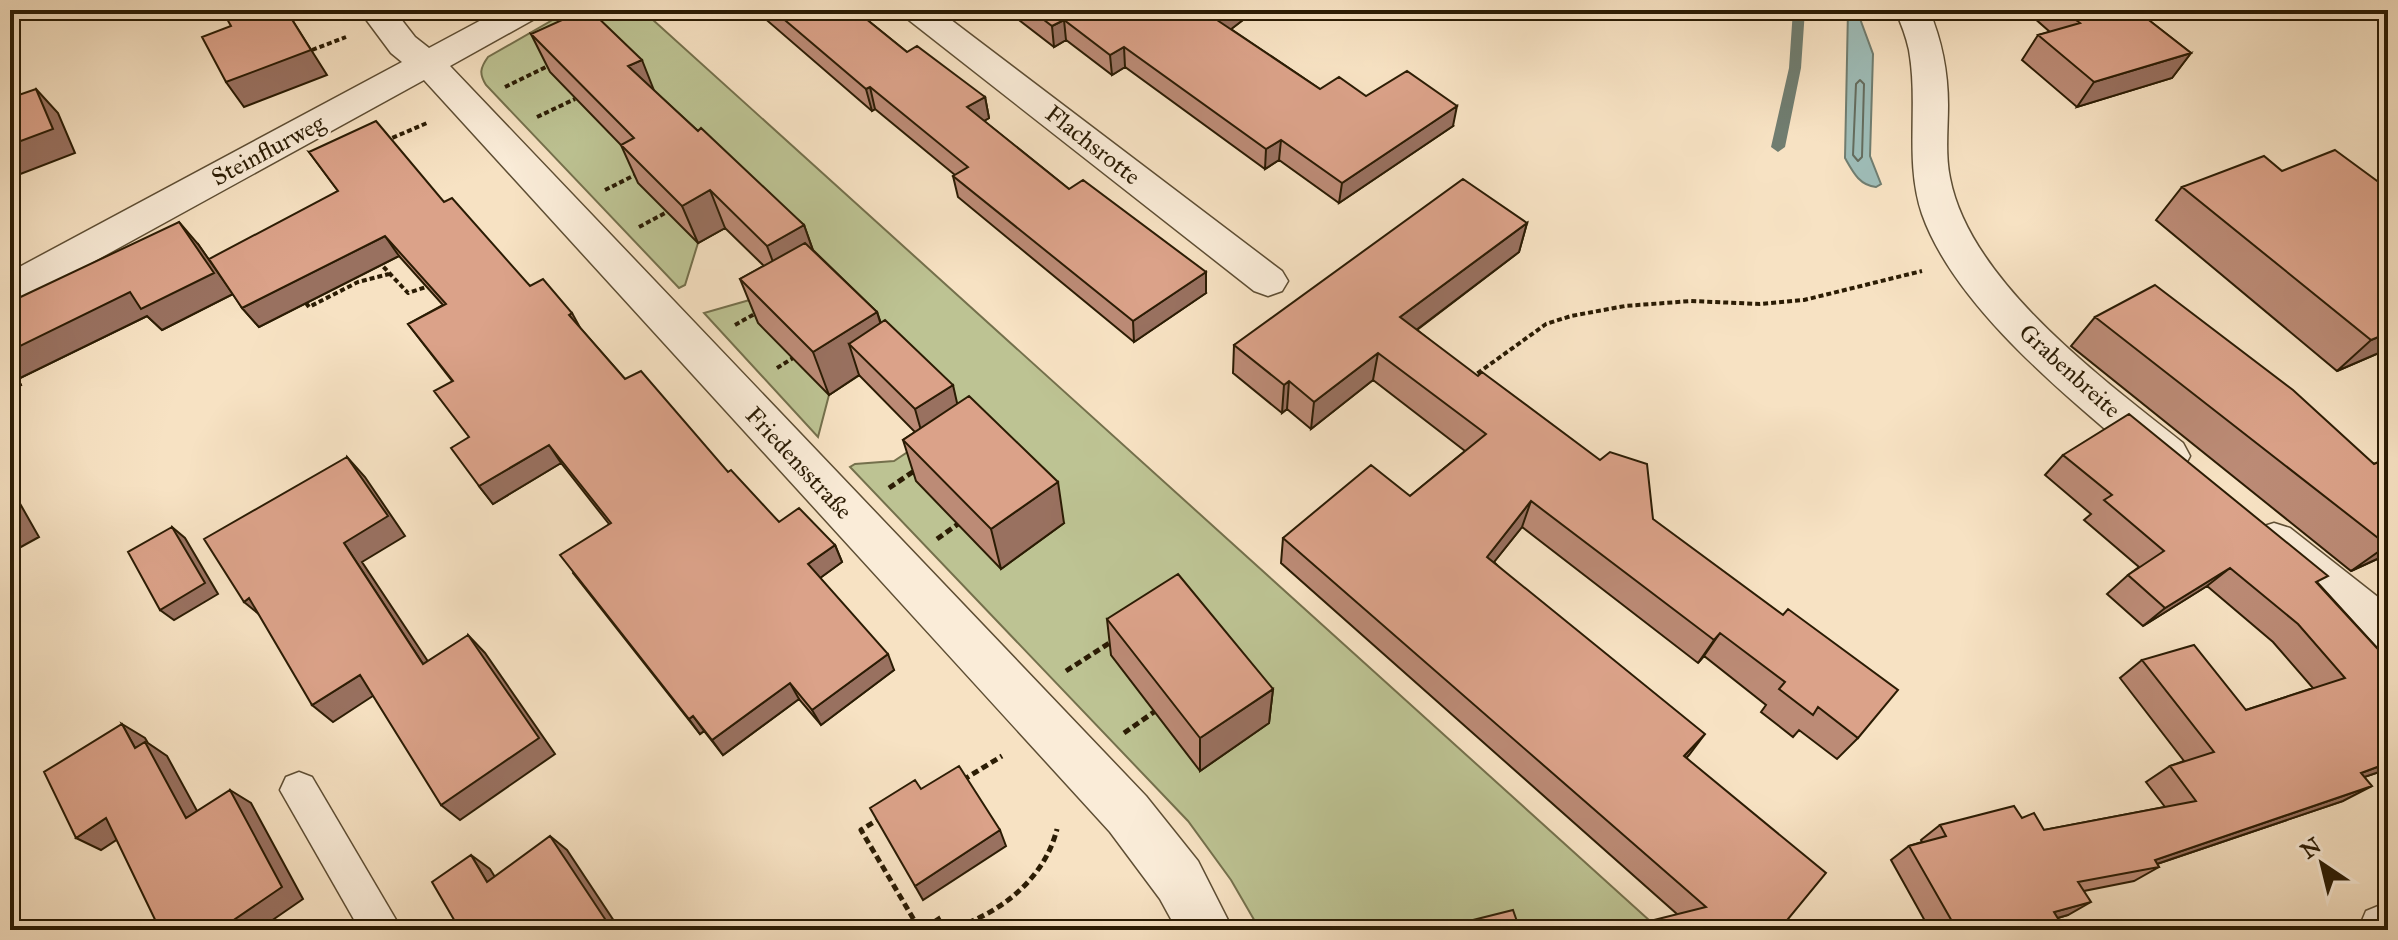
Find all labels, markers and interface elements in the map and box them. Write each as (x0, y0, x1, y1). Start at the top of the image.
street label: Flachsrotte (1039, 98, 1147, 192)
street label: Steinflurweg (206, 107, 331, 192)
street label: Grabenbreite (2013, 317, 2127, 425)
street label: Friedensstraße (739, 400, 859, 526)
north arrow (2282, 824, 2362, 904)
text: N (2295, 831, 2326, 864)

